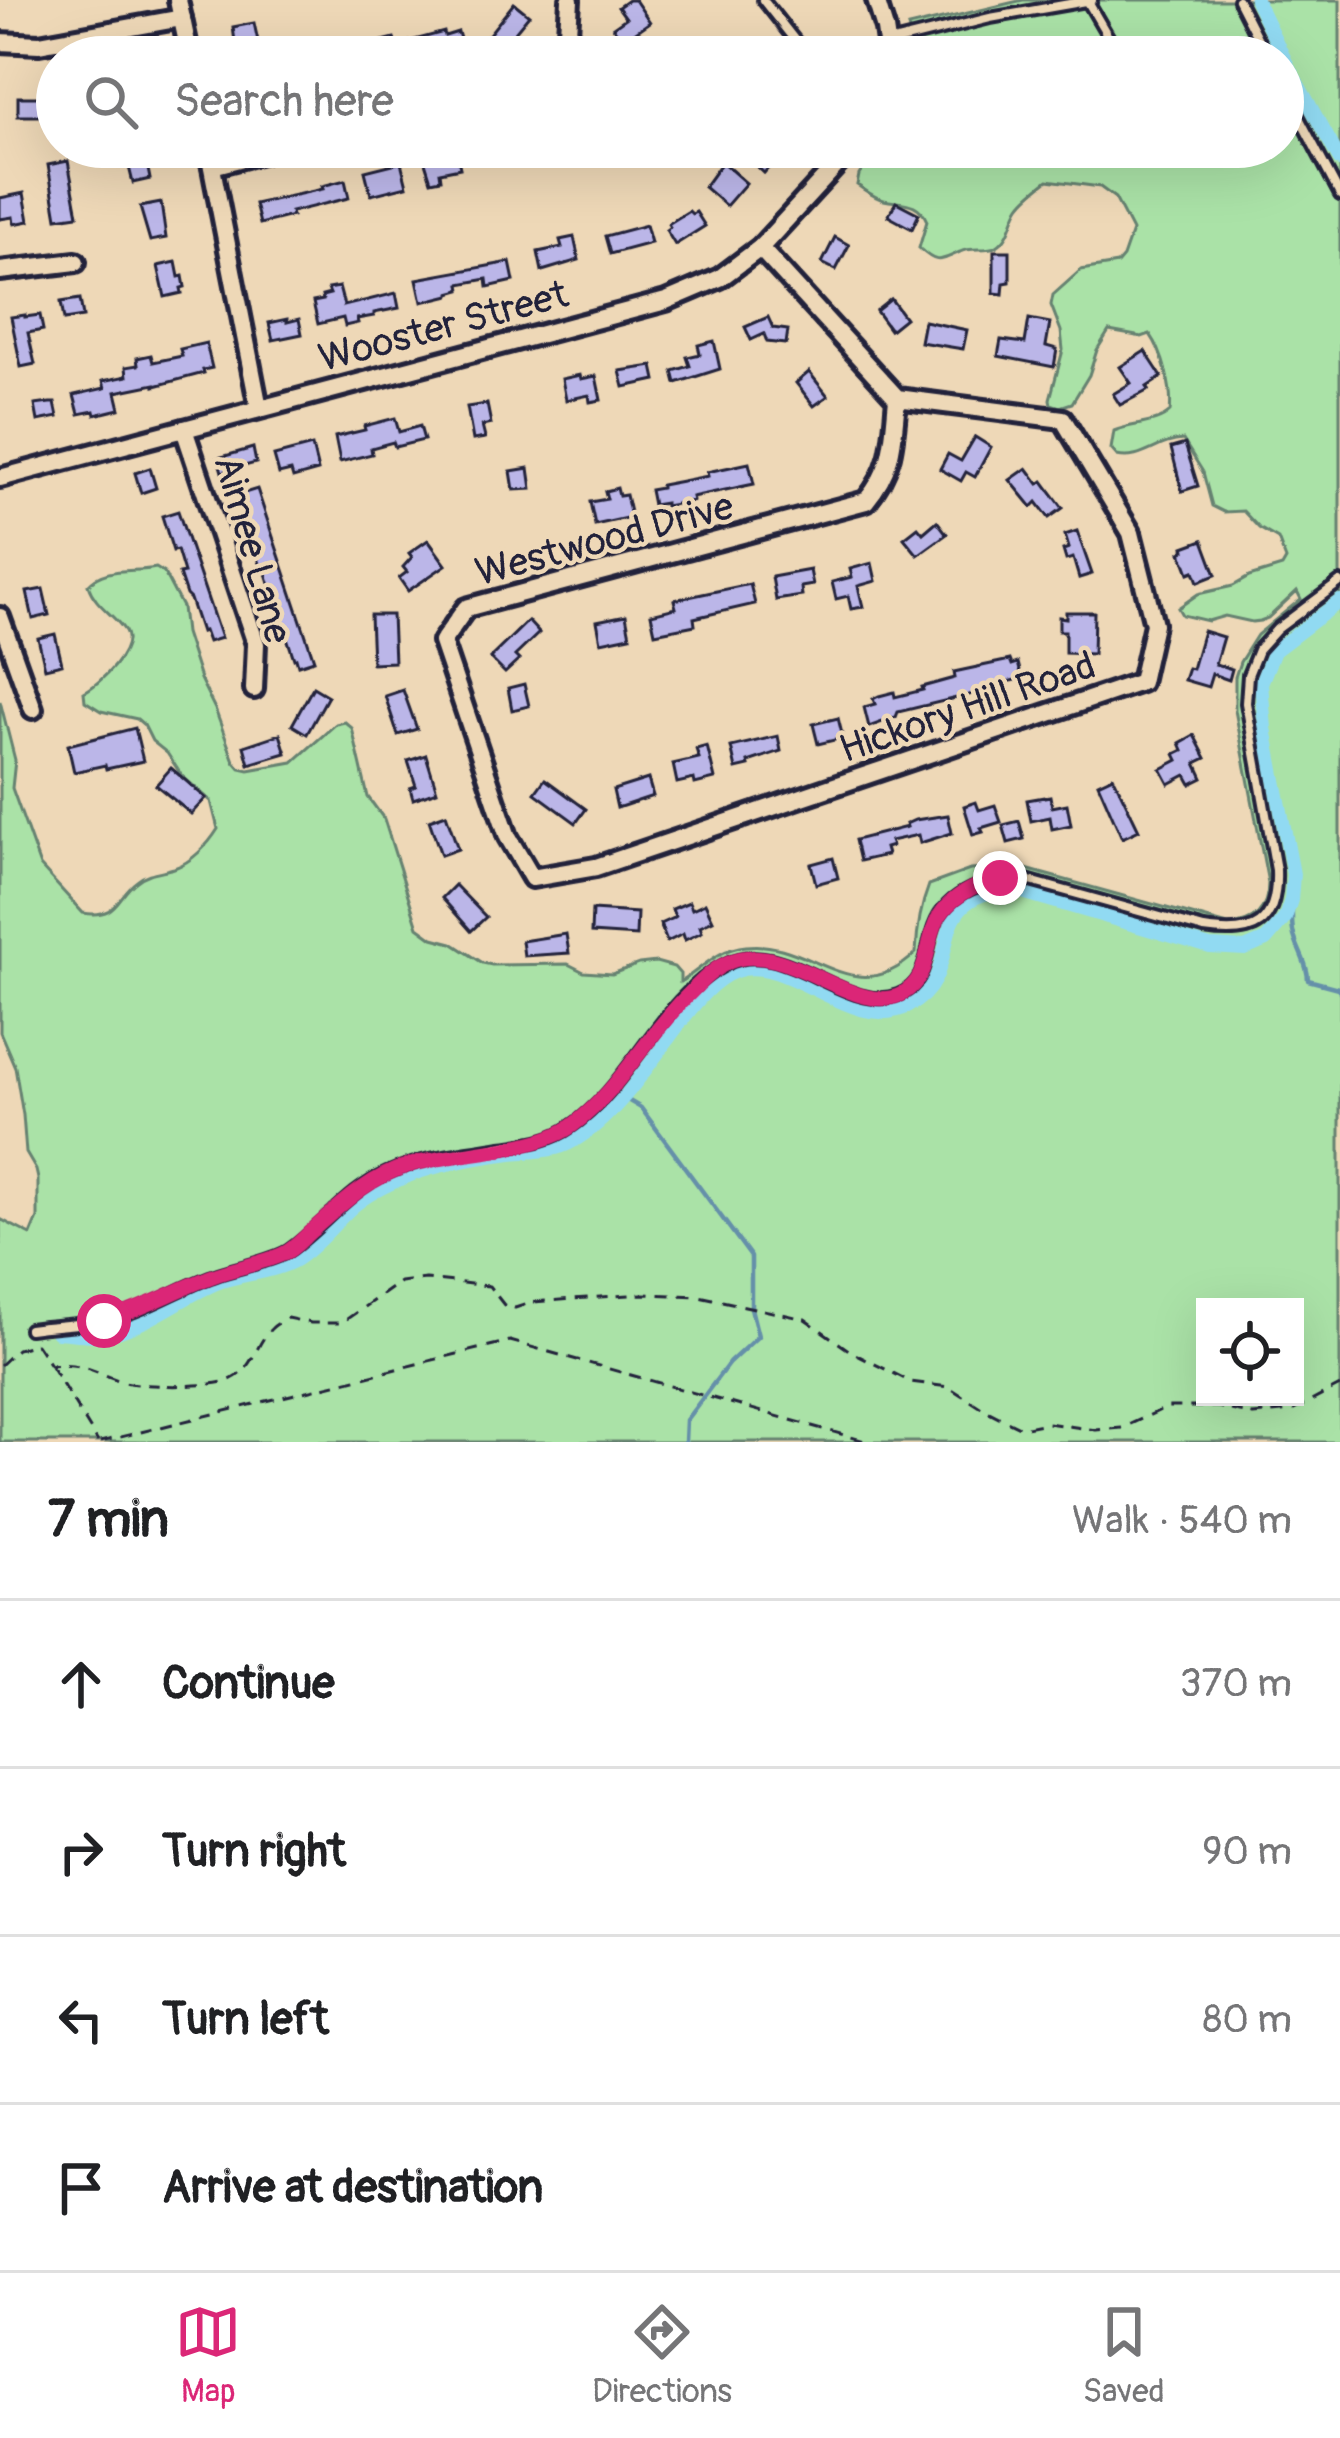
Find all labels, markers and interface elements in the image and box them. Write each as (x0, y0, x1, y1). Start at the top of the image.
search box (36, 36, 1304, 168)
icon: search (78, 69, 144, 135)
text: Search here (174, 74, 394, 130)
street label: Wooster Street (314, 270, 574, 383)
street label: Aimee Lane (202, 450, 303, 649)
street label: Westwood Drive (470, 482, 739, 597)
street label: Hickory Hill Road (833, 641, 1102, 774)
route end (973, 851, 1027, 905)
route start (77, 1294, 131, 1348)
map controls (1196, 1298, 1304, 1406)
button: locate (1196, 1298, 1304, 1406)
text: 7 min (48, 1488, 169, 1552)
text: Walk · 540 m (1072, 1496, 1292, 1545)
icon: ahead (48, 1651, 114, 1717)
text: Continue (162, 1656, 335, 1712)
text: 370 m (1180, 1659, 1292, 1708)
icon: right (48, 1819, 114, 1885)
text: Turn right (162, 1824, 346, 1880)
text: 90 m (1202, 1827, 1292, 1876)
icon: left (48, 1987, 114, 2053)
text: Turn left (162, 1992, 329, 2048)
text: 80 m (1203, 1995, 1292, 2044)
icon: arrive (48, 2155, 114, 2221)
text: Arrive at destination (162, 2160, 543, 2216)
tab: Map (175, 2299, 241, 2412)
tab: Directions (592, 2299, 732, 2412)
tab: Saved (1083, 2299, 1165, 2412)

